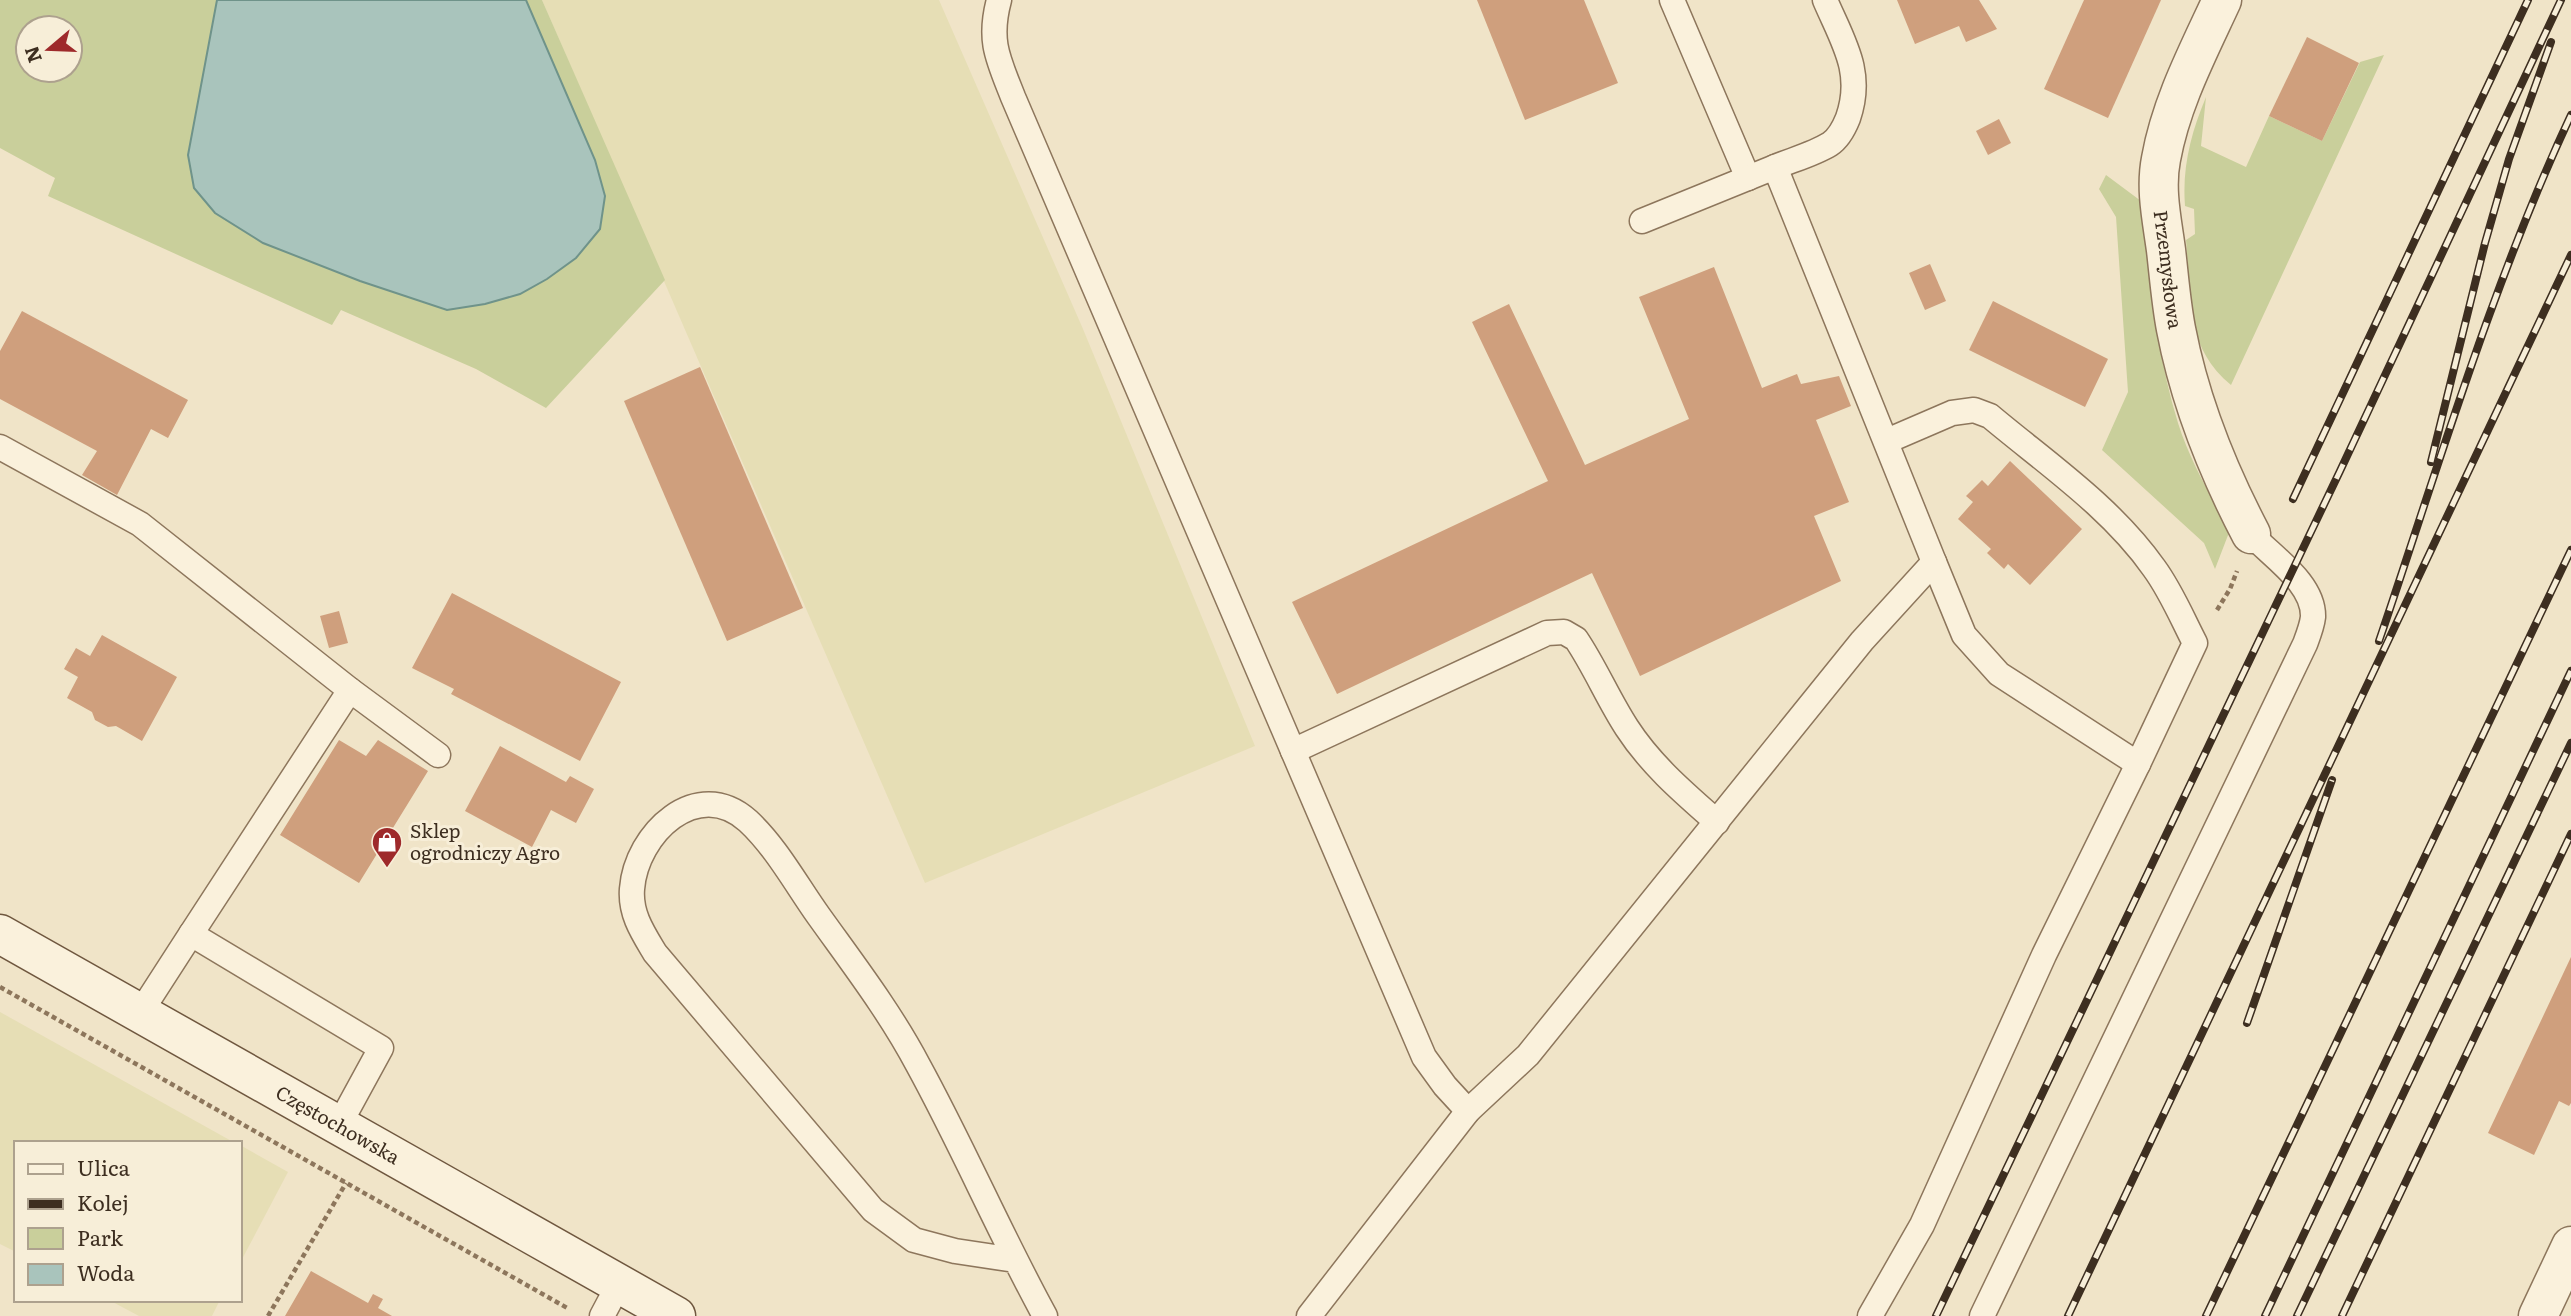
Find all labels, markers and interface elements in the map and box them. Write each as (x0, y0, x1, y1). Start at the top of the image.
north arrow (14, 14, 84, 84)
text: N (16, 43, 48, 67)
street label: Przemysłowa (2147, 208, 2191, 332)
place label: Sklep ogrodniczy Agro (410, 816, 560, 866)
shop icon: Sklep ogrodniczy Agro (370, 825, 404, 869)
street label: Częstochowska (271, 1078, 406, 1171)
legend (14, 1141, 242, 1302)
text: Ulica (77, 1151, 131, 1182)
text: Kolej (77, 1186, 129, 1217)
text: Park (77, 1221, 123, 1252)
text: Woda (77, 1256, 135, 1287)

